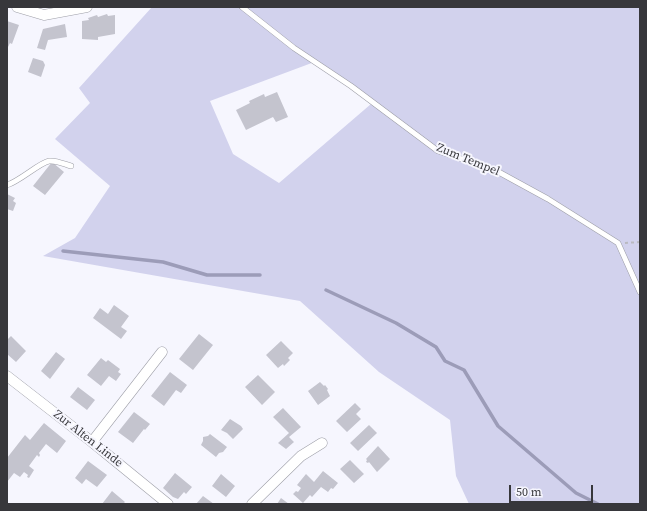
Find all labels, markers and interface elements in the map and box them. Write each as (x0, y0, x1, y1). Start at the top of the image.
street label: Zum Tempel (434, 141, 502, 179)
street label: Zur Alten Linde (51, 407, 125, 471)
scale bar (511, 477, 595, 503)
text: 50 m (516, 484, 542, 500)

